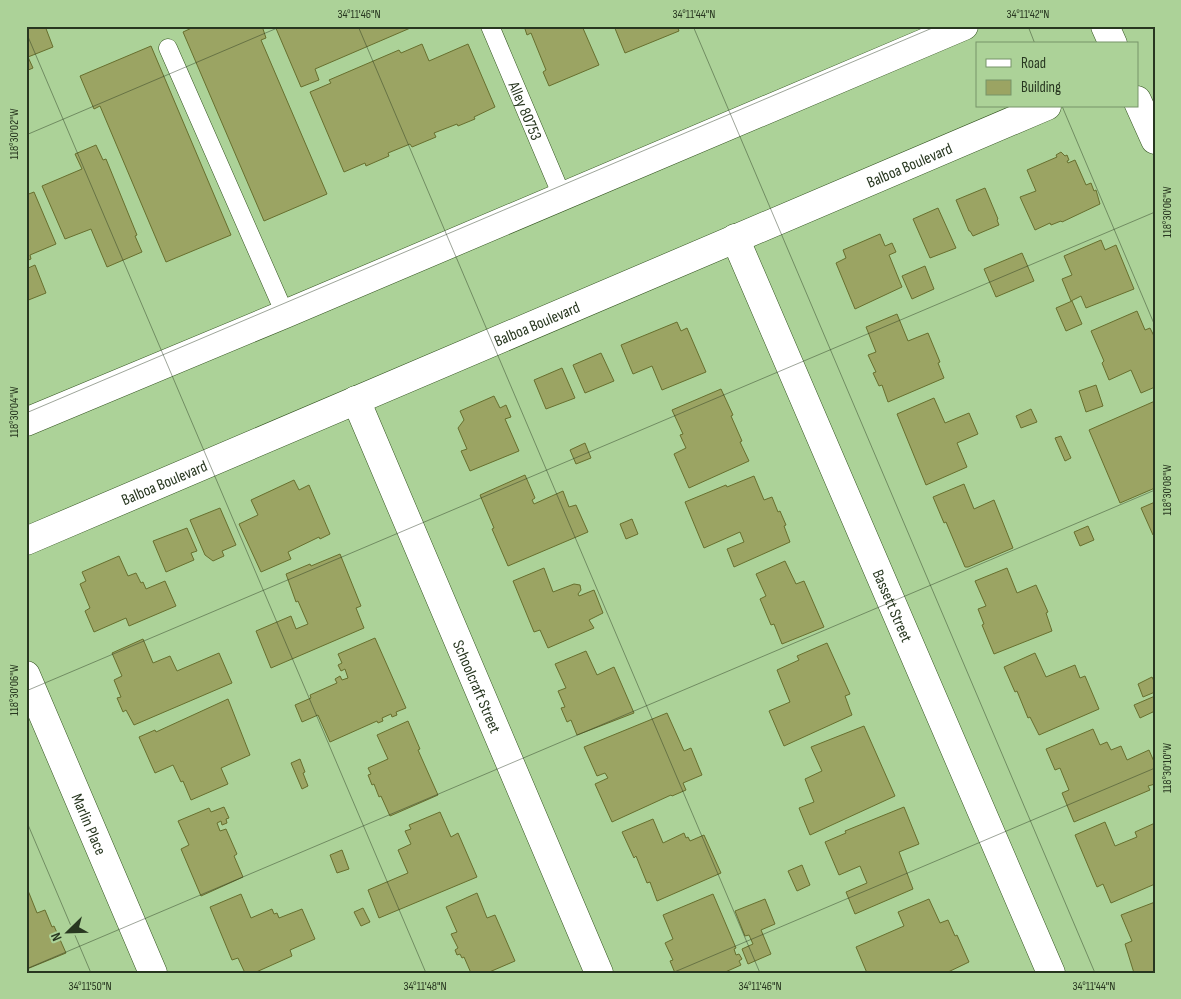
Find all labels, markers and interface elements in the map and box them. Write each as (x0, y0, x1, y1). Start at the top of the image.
text: 34°11'46"N (337, 7, 381, 22)
text: 34°11'44"N (673, 7, 715, 22)
text: 34°11'42"N (1007, 7, 1049, 22)
legend (976, 42, 1138, 108)
text: Road (1021, 54, 1046, 73)
street label: Alley 80753 (503, 78, 545, 143)
text: Building (1021, 78, 1061, 97)
text: 118°30'02"W (7, 108, 22, 159)
street label: Balboa Boulevard (864, 139, 955, 193)
text: 118°30'06"W (1160, 186, 1175, 238)
street label: Balboa Boulevard (491, 298, 583, 351)
text: 118°30'04"W (7, 386, 22, 438)
street label: Balboa Boulevard (119, 457, 210, 510)
text: 118°30'08"W (1160, 464, 1175, 516)
street label: Bassett Street (868, 567, 916, 645)
street label: Schoolcraft Street (448, 638, 504, 736)
text: 118°30'06"W (7, 664, 22, 716)
text: 118°30'10"W (1160, 743, 1175, 793)
street label: Marlin Place (67, 791, 110, 858)
north arrow (42, 906, 92, 956)
text: N (47, 930, 66, 944)
text: 34°11'50"N (68, 979, 112, 994)
text: 34°11'48"N (403, 979, 447, 994)
text: 34°11'46"N (738, 979, 782, 994)
text: 34°11'44"N (1073, 979, 1115, 994)

